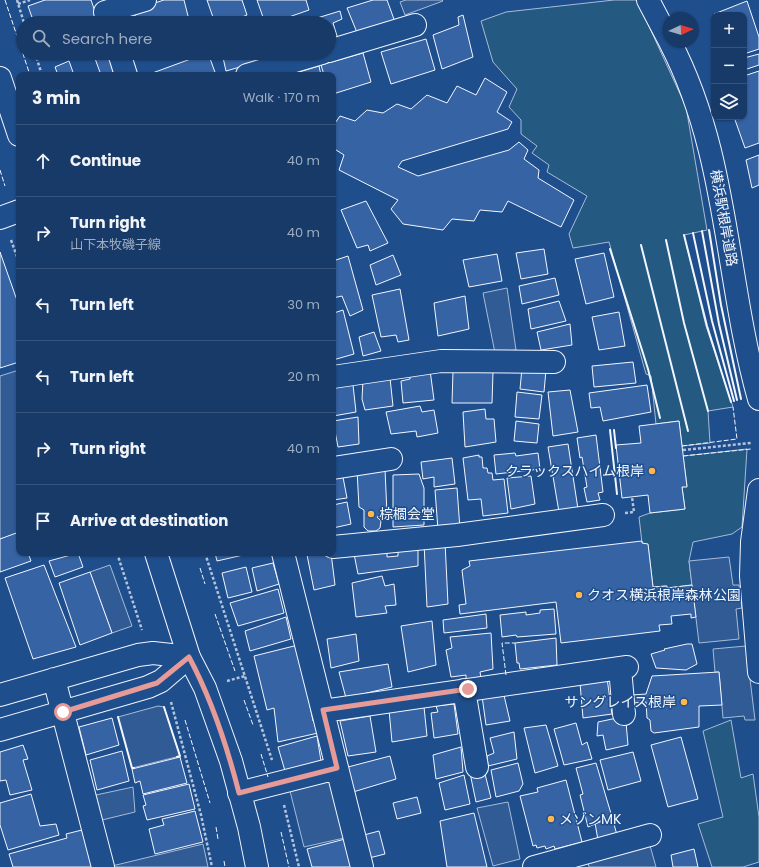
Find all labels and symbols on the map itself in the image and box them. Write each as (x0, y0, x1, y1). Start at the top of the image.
north arrow (663, 12, 699, 48)
street label: 横浜駅根岸道路 (706, 168, 742, 268)
place label: クラックスハイム根岸 (505, 461, 644, 481)
marker: クラックスハイム根岸 (647, 466, 657, 476)
place label: 棕櫚会堂 (379, 504, 435, 524)
marker: 棕櫚会堂 (366, 509, 376, 519)
place label: クオス横浜根岸森林公園 (587, 585, 741, 605)
marker: クオス横浜根岸森林公園 (574, 590, 584, 600)
route end (459, 680, 477, 698)
place label: サングレイス根岸 (564, 692, 676, 712)
marker: サングレイス根岸 (679, 697, 689, 707)
route start (54, 703, 72, 721)
place label: メゾンMK (559, 809, 622, 829)
marker: メゾンMK (546, 814, 556, 824)

